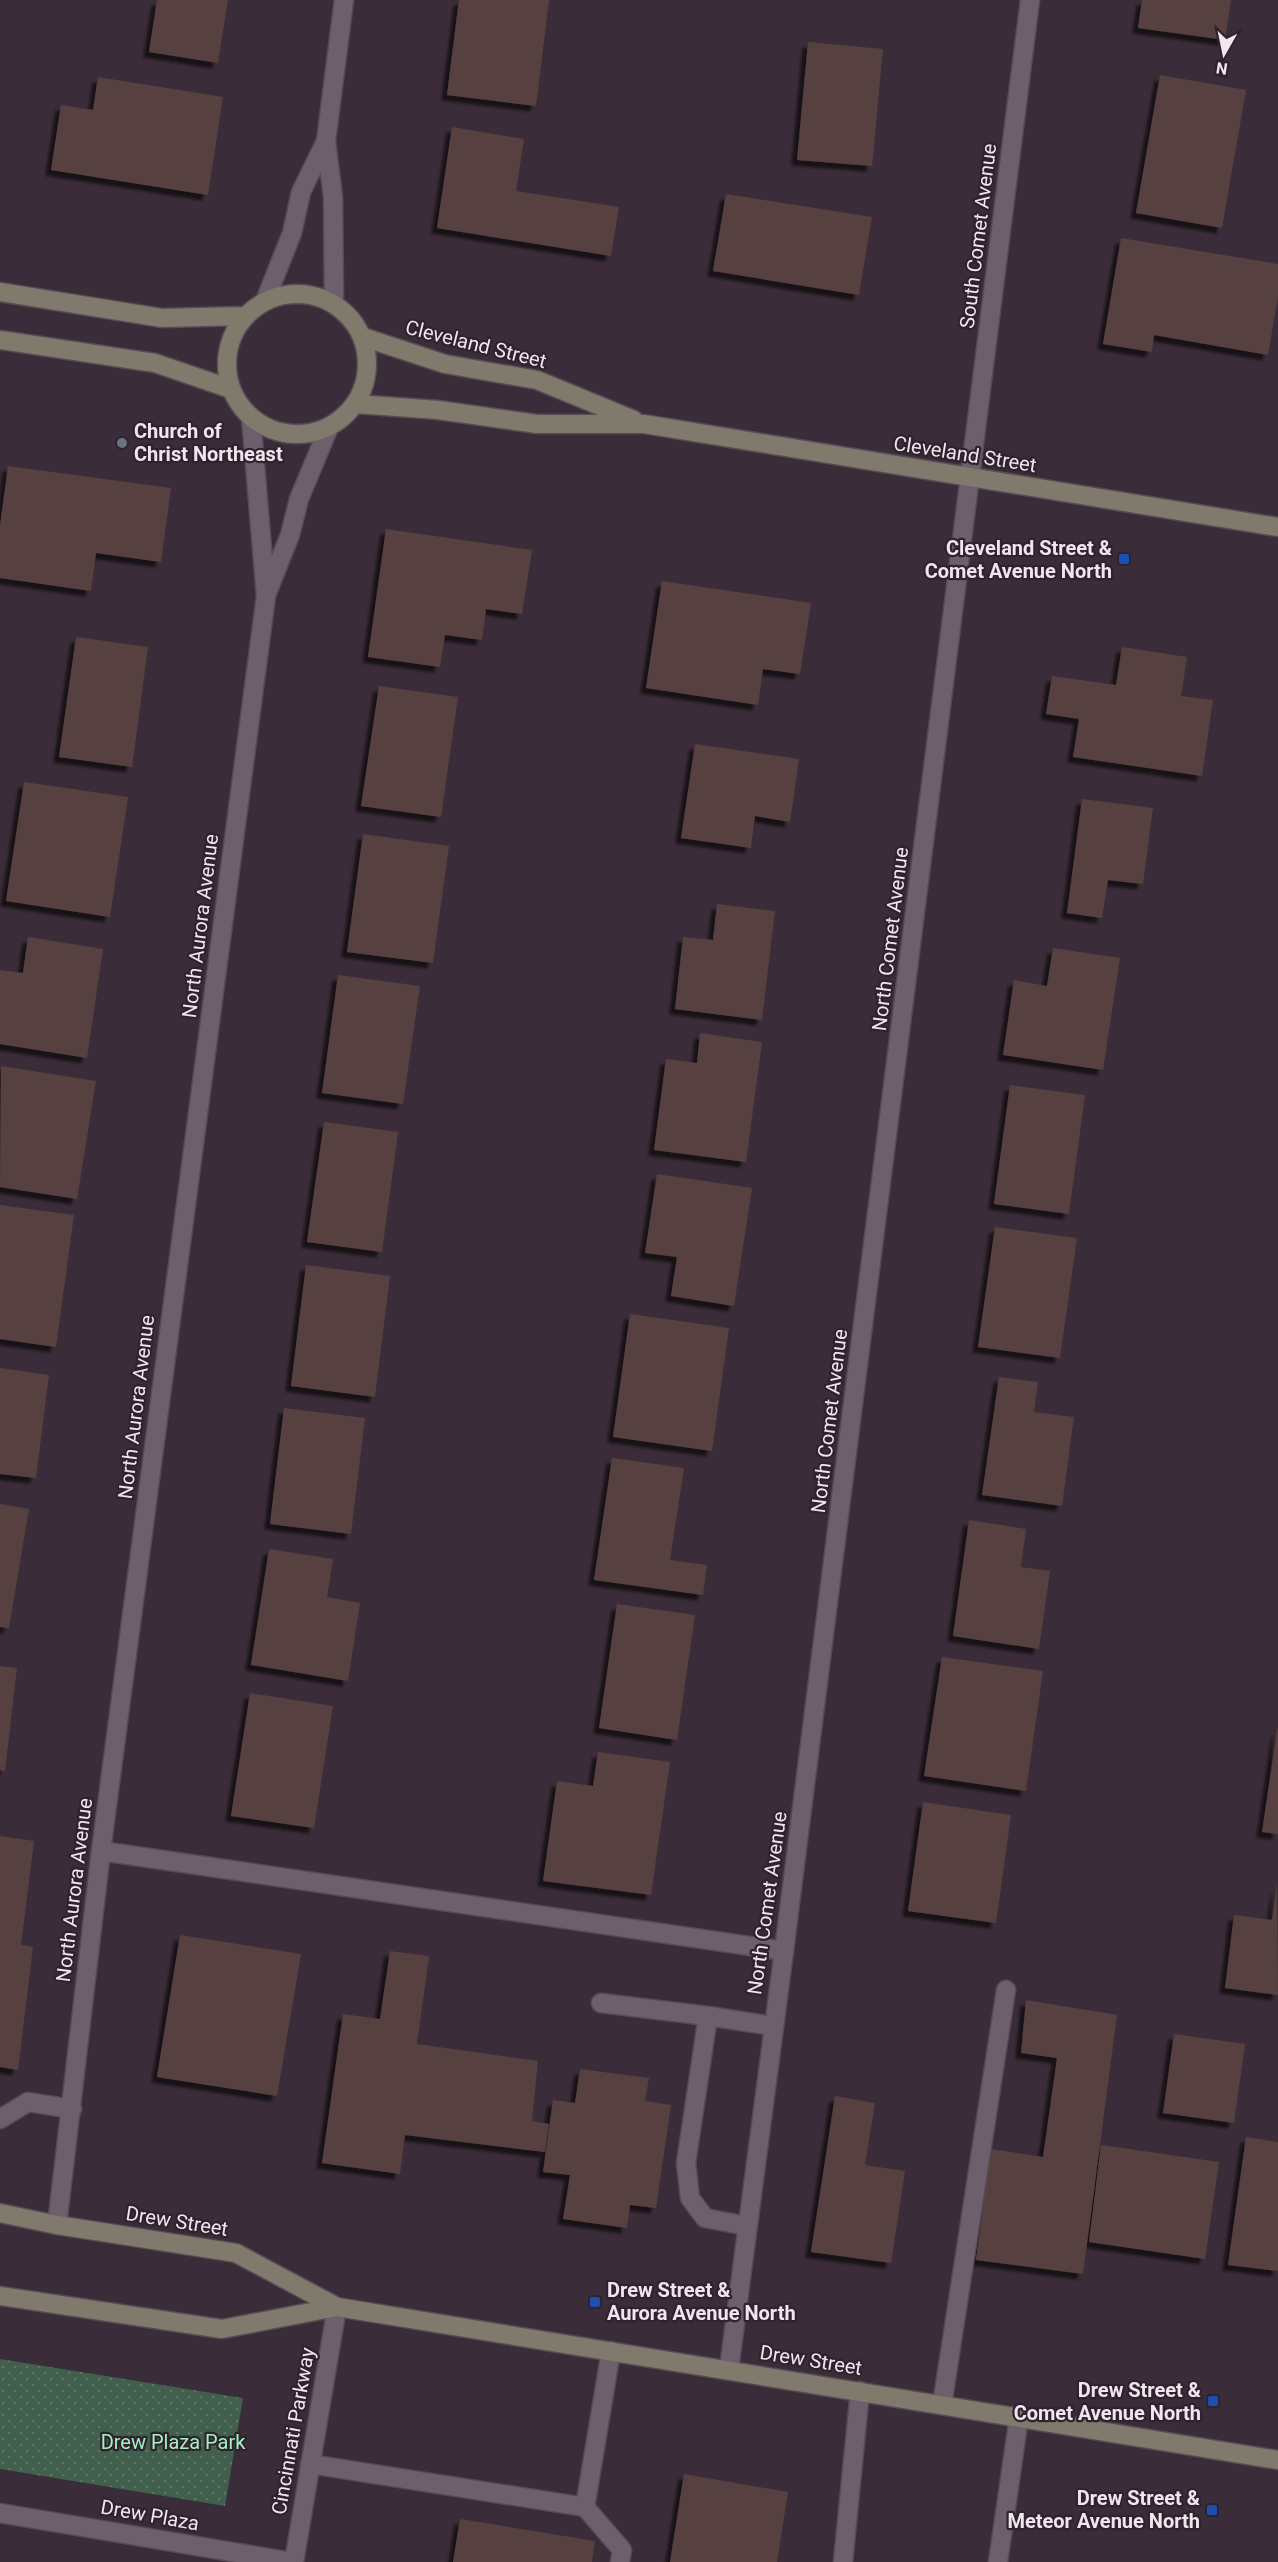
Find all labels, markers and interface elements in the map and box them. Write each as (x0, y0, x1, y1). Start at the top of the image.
north arrow (1194, 24, 1254, 84)
text: N (1215, 58, 1229, 79)
street label: South Comet Avenue (955, 142, 1001, 330)
street label: Cleveland Street (403, 315, 549, 373)
place label: Church of Christ Northeast (134, 419, 283, 466)
street label: Cleveland Street (892, 431, 1038, 477)
marker: Church of Christ Northeast (115, 436, 129, 450)
place label: Cleveland Street & Comet Avenue North (925, 536, 1112, 583)
marker: Cleveland Street & Comet Avenue North (1117, 552, 1131, 566)
street label: North Aurora Avenue (177, 833, 223, 1019)
street label: North Comet Avenue (867, 846, 913, 1032)
street label: North Aurora Avenue (113, 1314, 159, 1500)
street label: North Comet Avenue (806, 1328, 852, 1514)
street label: North Aurora Avenue (51, 1797, 97, 1983)
street label: North Comet Avenue (742, 1810, 792, 1996)
street label: Drew Street (124, 2201, 230, 2241)
place label: Drew Street & Aurora Avenue North (607, 2278, 796, 2325)
marker: Drew Street & Aurora Avenue North (588, 2295, 602, 2309)
street label: Drew Street (758, 2340, 864, 2380)
street label: Cincinnati Parkway (266, 2345, 320, 2516)
place label: Drew Street & Comet Avenue North (1014, 2378, 1201, 2425)
marker: Drew Street & Comet Avenue North (1206, 2394, 1220, 2408)
park label: Drew Plaza Park (101, 2430, 246, 2454)
place label: Drew Street & Meteor Avenue North (1007, 2486, 1200, 2533)
street label: Drew Plaza (99, 2495, 201, 2535)
marker: Drew Street & Meteor Avenue North (1205, 2503, 1219, 2517)

